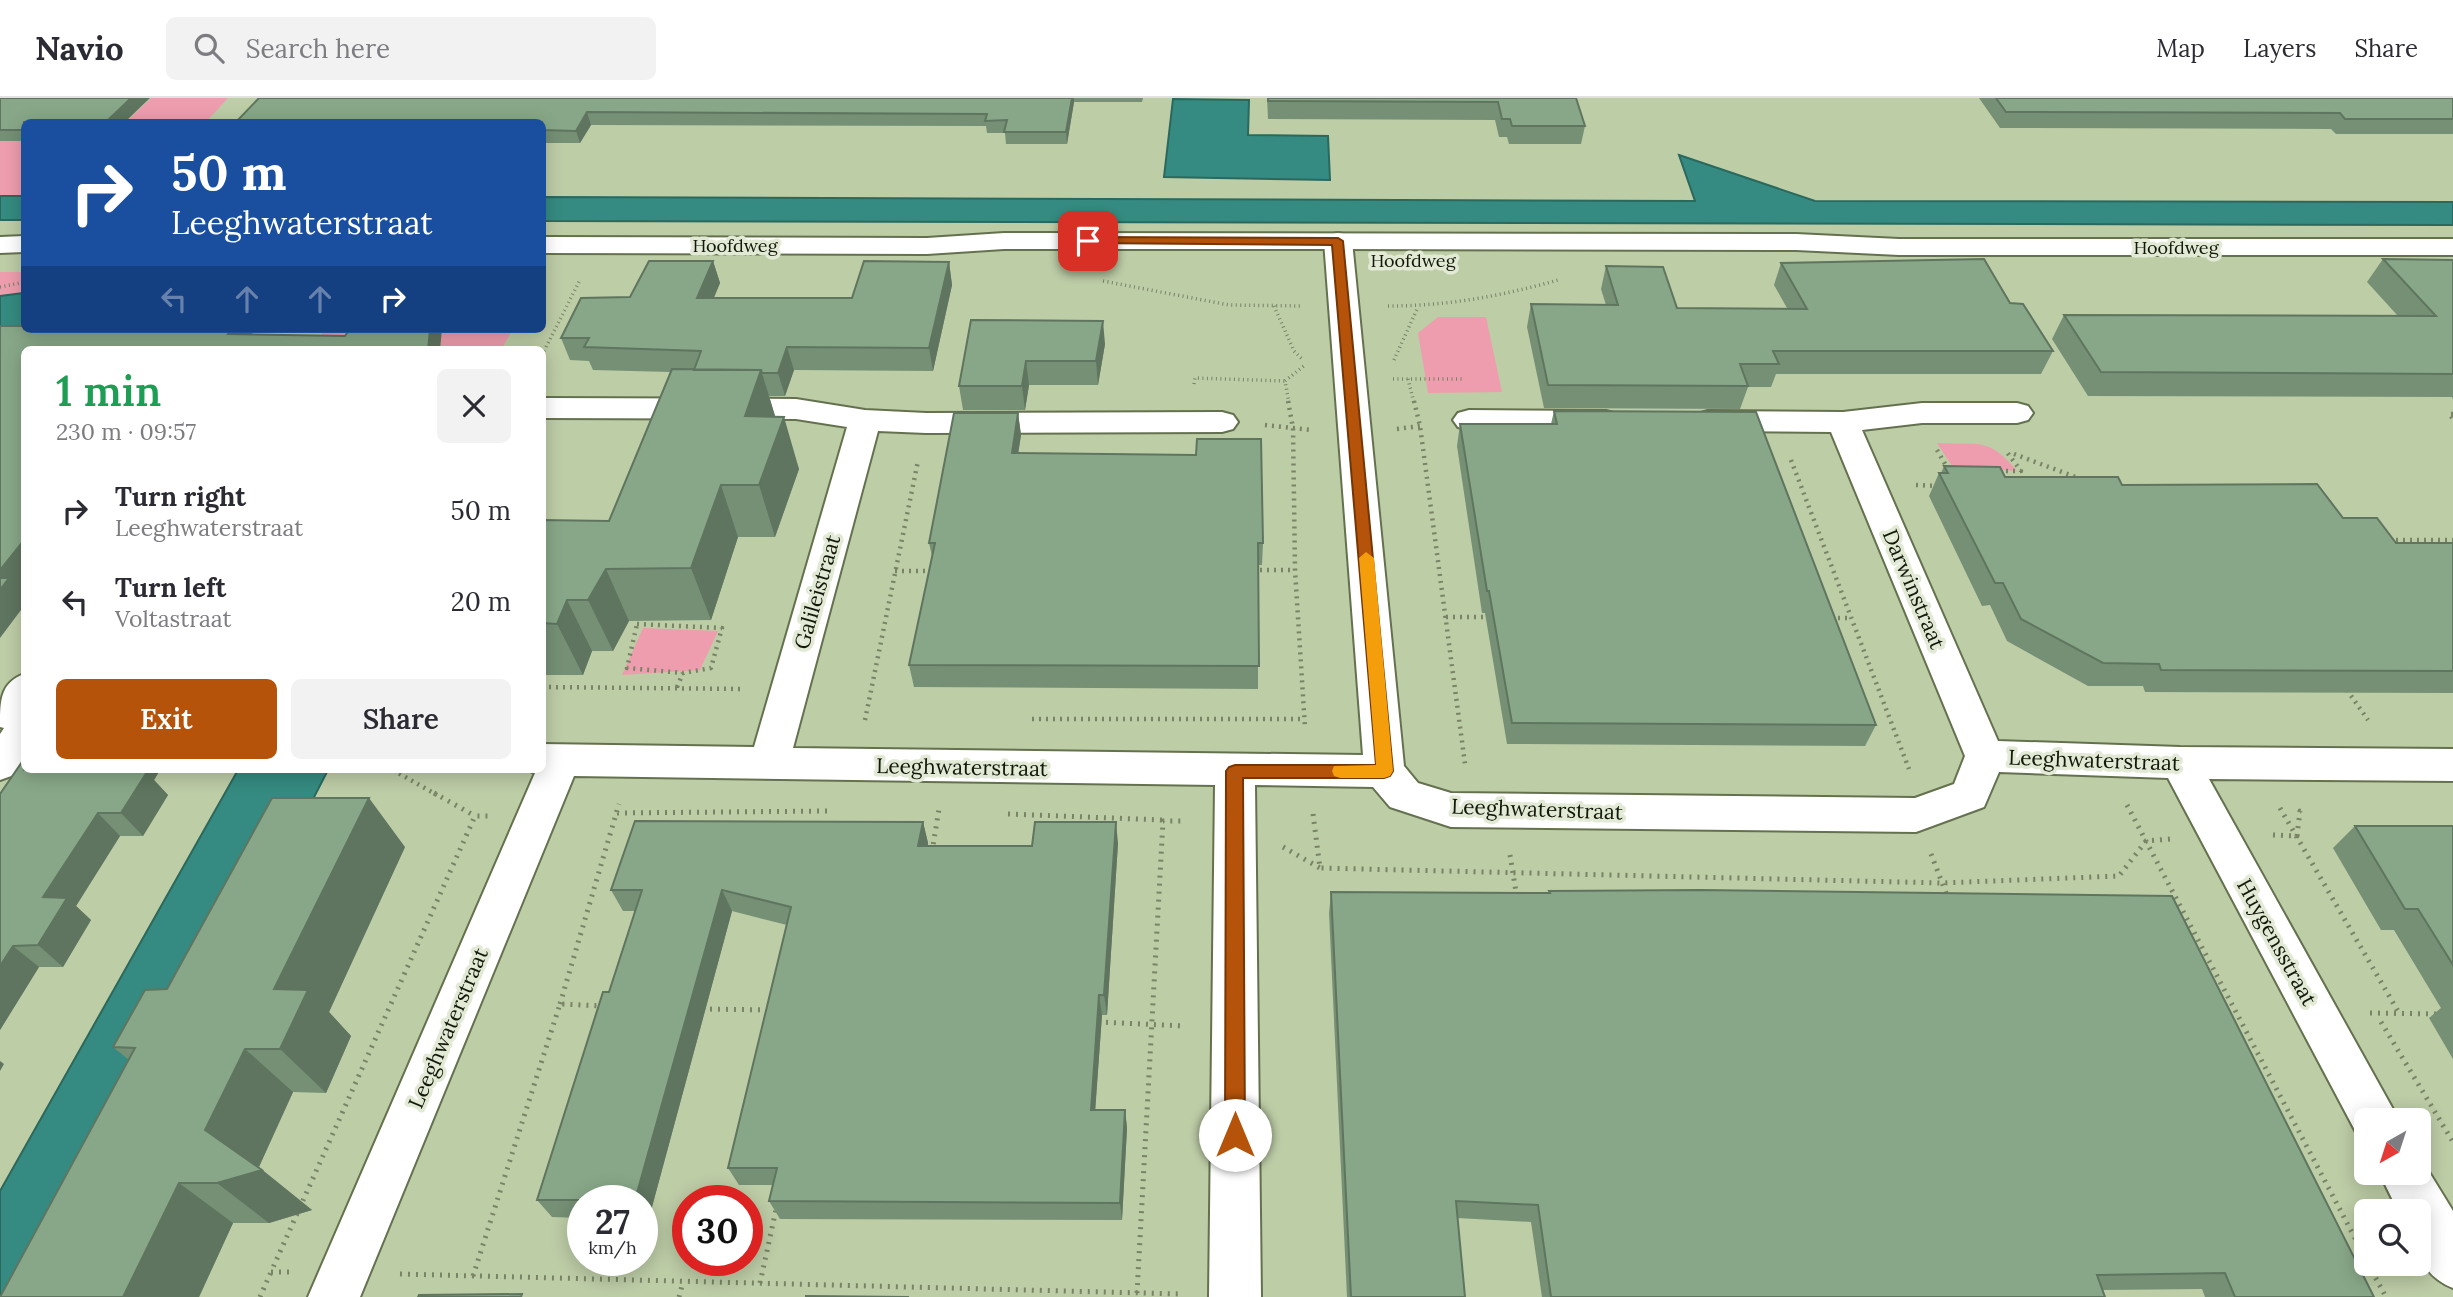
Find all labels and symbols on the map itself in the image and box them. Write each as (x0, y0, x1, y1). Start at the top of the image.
pin (1058, 211, 1118, 271)
street label: Hoofdweg (692, 234, 779, 257)
street label: Hoofdweg (2133, 236, 2220, 259)
street label: Hoofdweg (1370, 249, 1457, 272)
street label: Darwinstraat (1877, 525, 1952, 654)
street label: Galileistraat (788, 531, 846, 652)
street label: Leeghwaterstraat (2008, 744, 2181, 777)
street label: Leeghwaterstraat (876, 752, 1049, 782)
street label: Leeghwaterstraat (1451, 793, 1624, 826)
street label: Huygensstraat (2231, 874, 2323, 1011)
street label: Leeghwaterstraat (402, 943, 494, 1112)
position arrow (1198, 1098, 1272, 1172)
north arrow (2354, 1108, 2431, 1185)
speed limit sign: 30 (672, 1185, 763, 1276)

